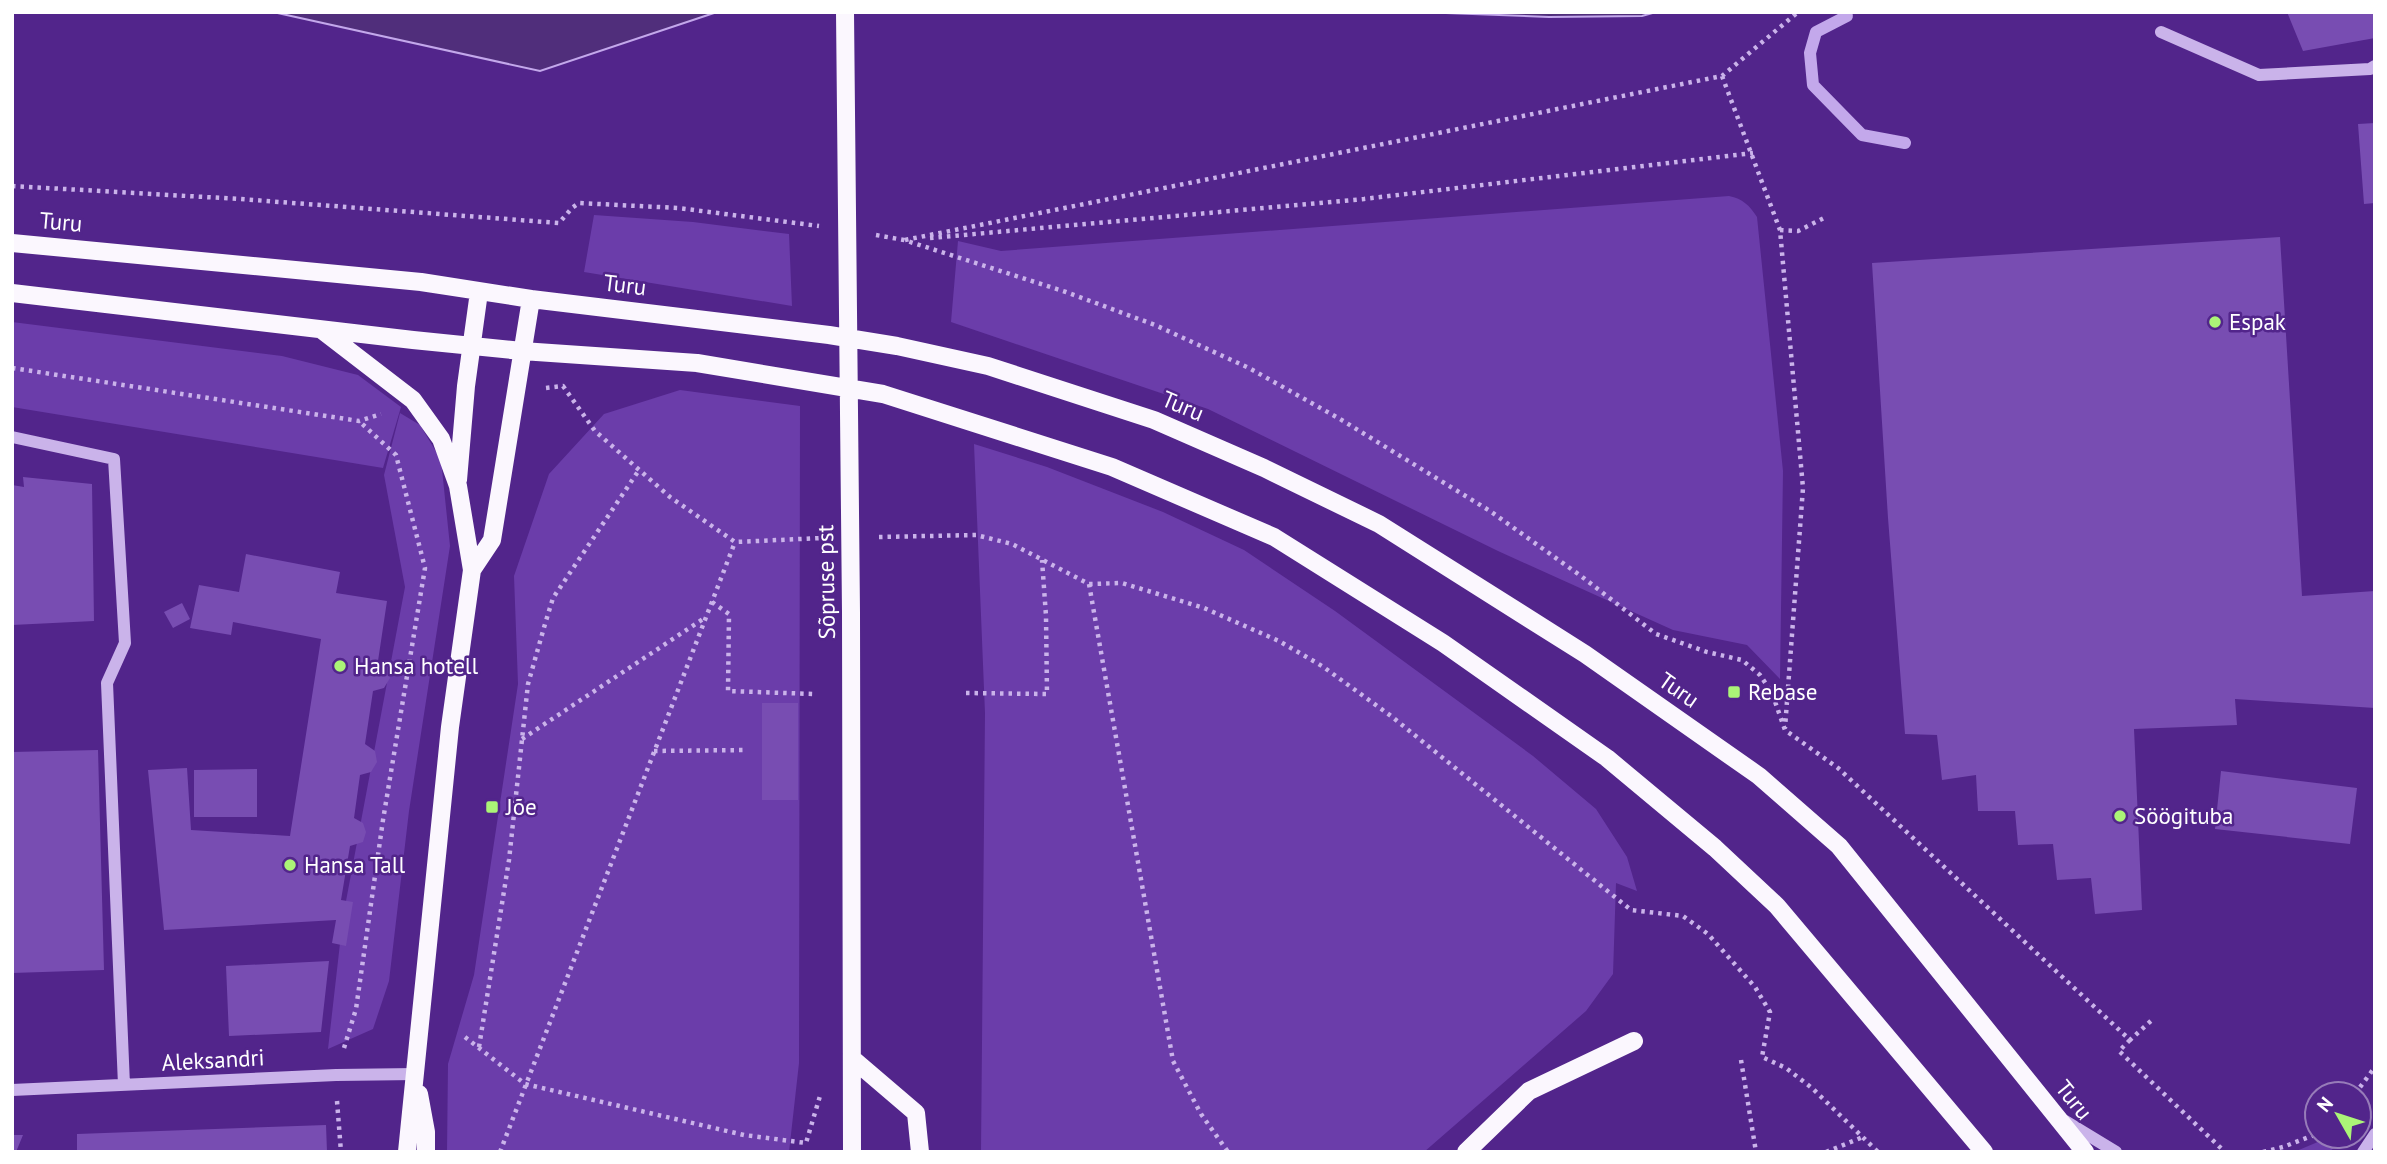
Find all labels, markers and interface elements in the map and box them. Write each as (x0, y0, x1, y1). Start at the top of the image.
street label: Turu (38, 205, 84, 238)
street label: Turu (602, 267, 648, 302)
place label: Espak (2229, 307, 2286, 336)
marker: Espak (2207, 314, 2223, 330)
street label: Turu (1158, 384, 1209, 427)
street label: Sõpruse pst (810, 524, 841, 640)
place label: Hansa hotell (354, 651, 479, 680)
marker: Hansa hotell (332, 658, 348, 674)
street label: Turu (1653, 665, 1705, 714)
place label: Rebase (1748, 677, 1817, 706)
marker: Rebase (1726, 684, 1742, 700)
place label: Jõe (505, 792, 537, 821)
marker: Jõe (484, 799, 500, 815)
place label: Söögituba (2134, 801, 2233, 830)
marker: Söögituba (2112, 808, 2128, 824)
place label: Hansa Tall (304, 850, 405, 879)
marker: Hansa Tall (282, 857, 298, 873)
street label: Aleksandri (161, 1042, 265, 1077)
street label: Turu (2050, 1074, 2099, 1126)
north arrow (2303, 1080, 2373, 1150)
text: N (2312, 1092, 2338, 1117)

